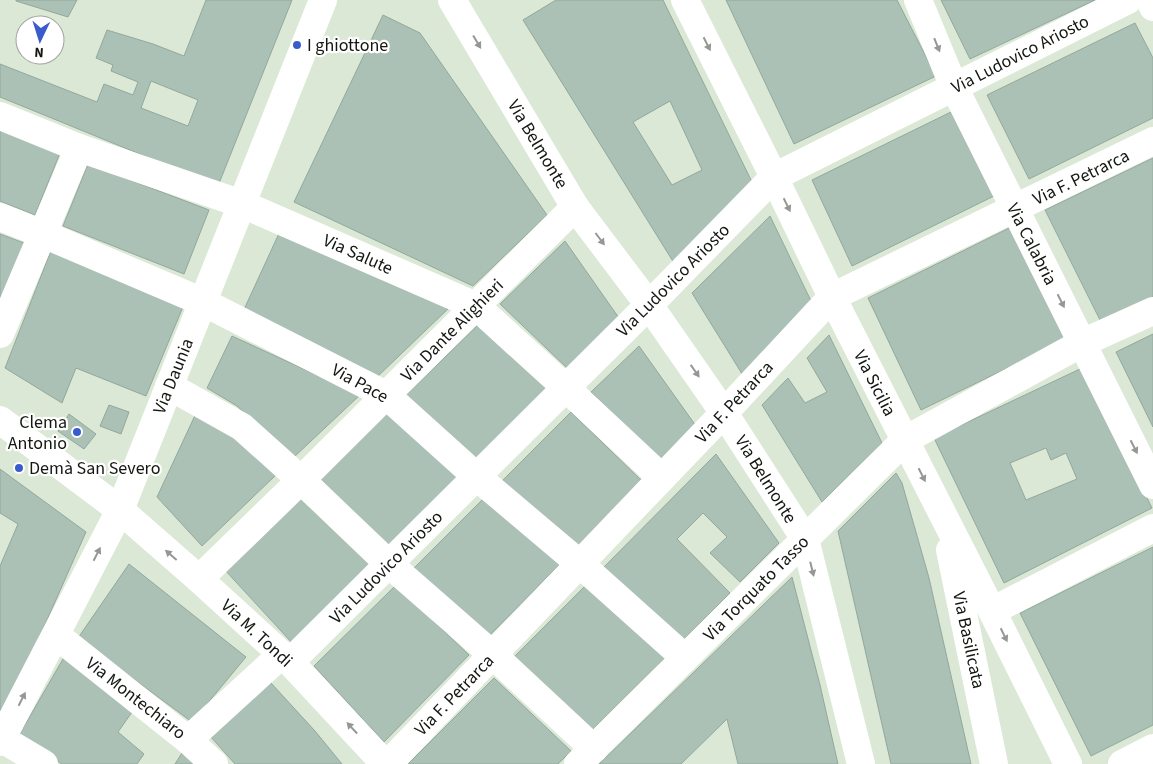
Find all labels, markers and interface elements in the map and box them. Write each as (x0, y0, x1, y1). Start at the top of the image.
street label: Via Ludovico Ariosto (947, 9, 1093, 100)
north arrow (15, 15, 65, 65)
place label: I ghiottone (307, 33, 388, 58)
one-way arrow (472, 35, 481, 48)
one-way arrow (703, 36, 711, 51)
one-way arrow (933, 38, 941, 52)
marker: I ghiottone (291, 39, 303, 51)
text: N (34, 42, 45, 62)
street label: Via Belmonte (501, 95, 574, 194)
street label: Via F. Petrarca (1029, 143, 1134, 212)
one-way arrow (783, 197, 791, 212)
street label: Via Calabria (1000, 199, 1063, 290)
street label: Via Ludovico Ariosto (611, 218, 736, 343)
street label: Via Salute (319, 228, 397, 281)
one-way arrow (594, 232, 605, 245)
street label: Via Dante Alighieri (395, 273, 509, 387)
one-way arrow (1057, 294, 1065, 308)
street label: Via Daunia (147, 335, 200, 418)
street label: Via Sicilia (847, 346, 902, 421)
street label: Via F. Petrarca (690, 356, 779, 449)
street label: Via Pace (327, 358, 393, 409)
one-way arrow (690, 364, 700, 377)
place label: Clema Antonio (8, 410, 67, 456)
marker: Clema Antonio (71, 426, 83, 438)
street label: Via Belmonte (729, 430, 803, 528)
one-way arrow (1130, 439, 1138, 454)
place label: Demà San Severo (29, 456, 160, 481)
marker: Demà San Severo (13, 462, 25, 474)
one-way arrow (918, 468, 926, 482)
street label: Via Ludovico Ariosto (324, 505, 449, 630)
street label: Via Torquato Tasso (698, 530, 815, 647)
one-way arrow (93, 547, 101, 562)
one-way arrow (166, 549, 178, 561)
one-way arrow (808, 562, 816, 577)
street label: Via Basilicata (946, 589, 991, 691)
street label: Via M. Tondi (215, 594, 298, 673)
one-way arrow (1000, 628, 1008, 643)
street label: Via F. Petrarca (409, 649, 500, 742)
street label: Via Montechiaro (80, 651, 191, 746)
one-way arrow (18, 692, 26, 706)
one-way arrow (346, 723, 358, 735)

